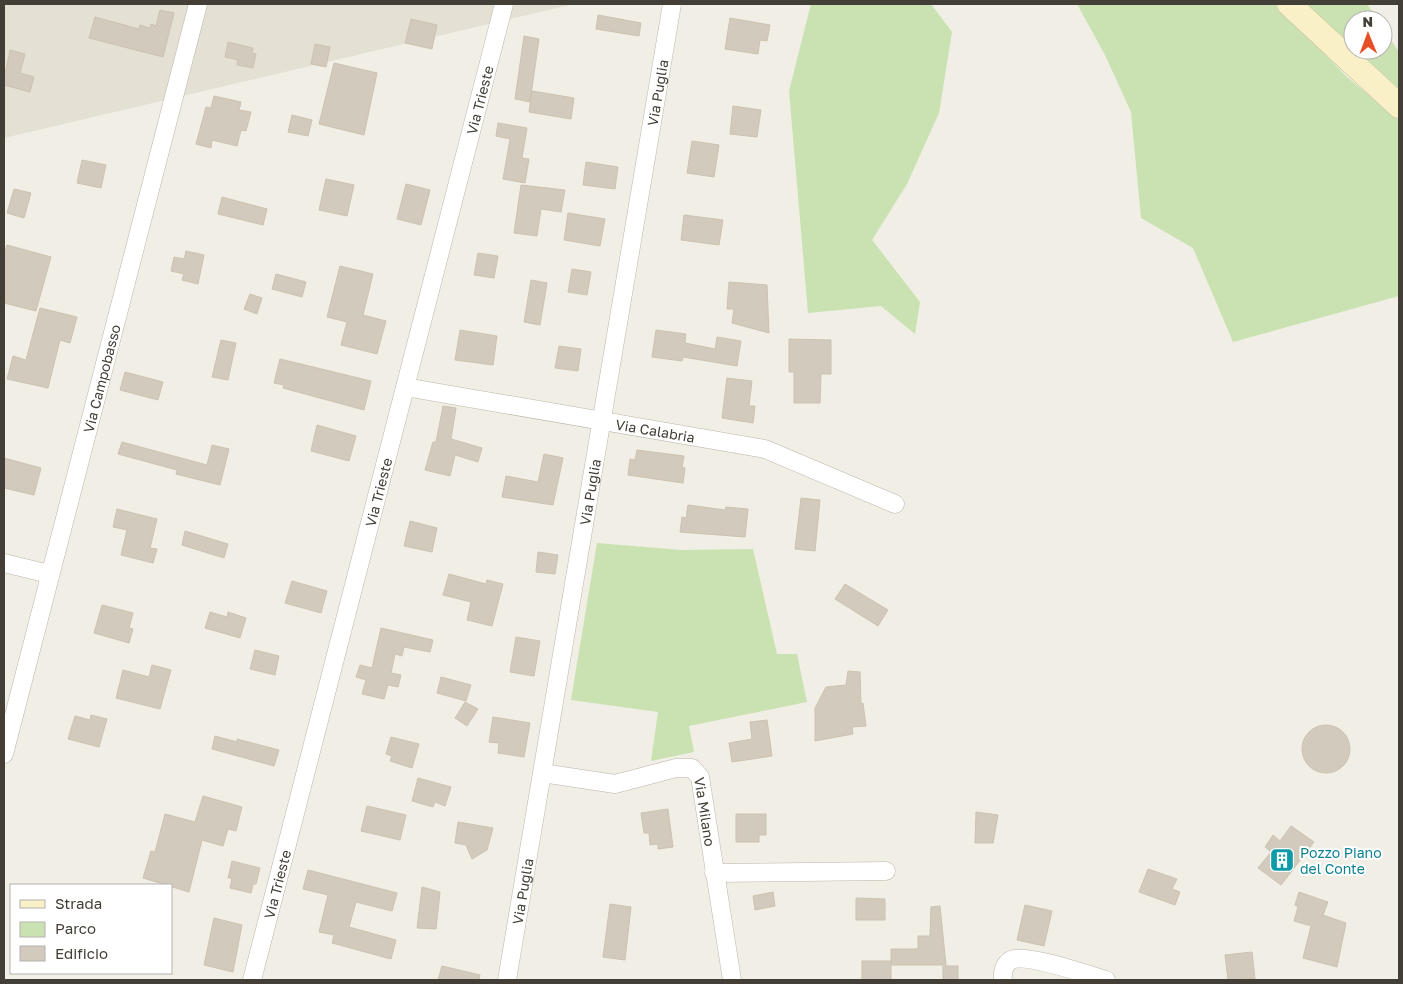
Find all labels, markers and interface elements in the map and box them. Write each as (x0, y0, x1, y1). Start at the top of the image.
north arrow (1343, 10, 1393, 60)
text: N (1362, 13, 1373, 30)
street label: Via Puglia (643, 58, 671, 127)
street label: Via Trieste (462, 64, 496, 136)
street label: Via Campobasso (79, 322, 123, 434)
street label: Via Calabria (614, 415, 696, 445)
street label: Via Trieste (361, 456, 395, 528)
street label: Via Puglia (576, 457, 603, 526)
street label: Via Milano (692, 776, 719, 847)
place label: Pozzo Piano del Conte (1300, 844, 1382, 877)
building icon: Pozzo Piano del Conte (1269, 847, 1295, 873)
street label: Via Trieste (260, 848, 294, 920)
street label: Via Puglia (508, 857, 536, 926)
legend (10, 884, 172, 974)
text: Strada (55, 894, 102, 912)
text: Parco (55, 919, 96, 937)
text: Edificio (55, 944, 108, 962)

